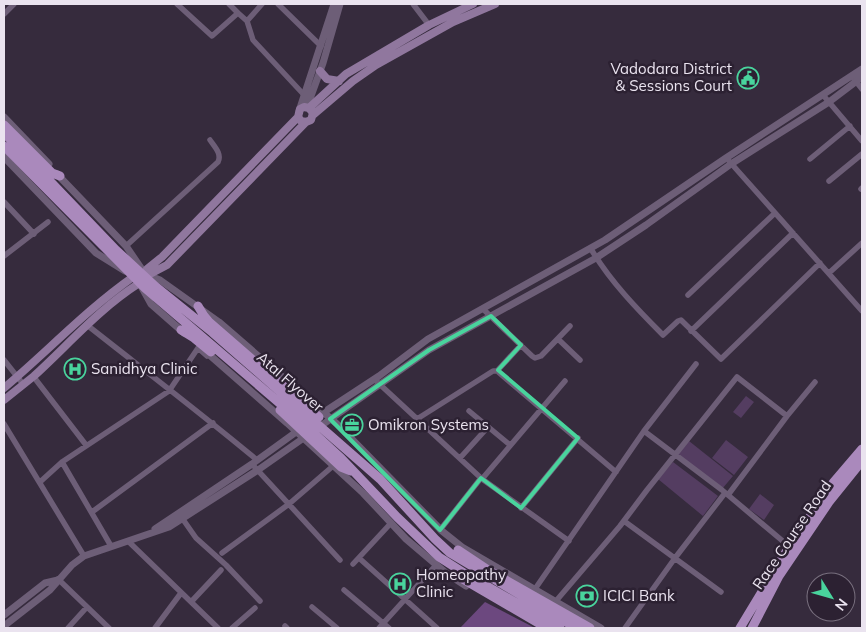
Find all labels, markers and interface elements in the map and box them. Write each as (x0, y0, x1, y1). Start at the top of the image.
place label: Vadodara District & Sessions Court (610, 59, 732, 95)
public building icon: Vadodara District & Sessions Court (736, 66, 760, 90)
street label: Atal Flyover (253, 347, 328, 416)
hospital icon: Sanidhya Clinic (63, 357, 87, 381)
place label: Sanidhya Clinic (91, 359, 197, 378)
office icon: Omikron Systems (340, 413, 364, 437)
place label: Omikron Systems (368, 415, 489, 434)
street label: Race Course Road (748, 477, 835, 593)
place label: Homeopathy Clinic (416, 565, 506, 601)
hospital icon: Homeopathy Clinic (388, 572, 412, 596)
north arrow (806, 572, 856, 622)
bank icon: ICICI Bank (575, 584, 599, 608)
place label: ICICI Bank (603, 586, 675, 605)
text: N (831, 595, 852, 614)

